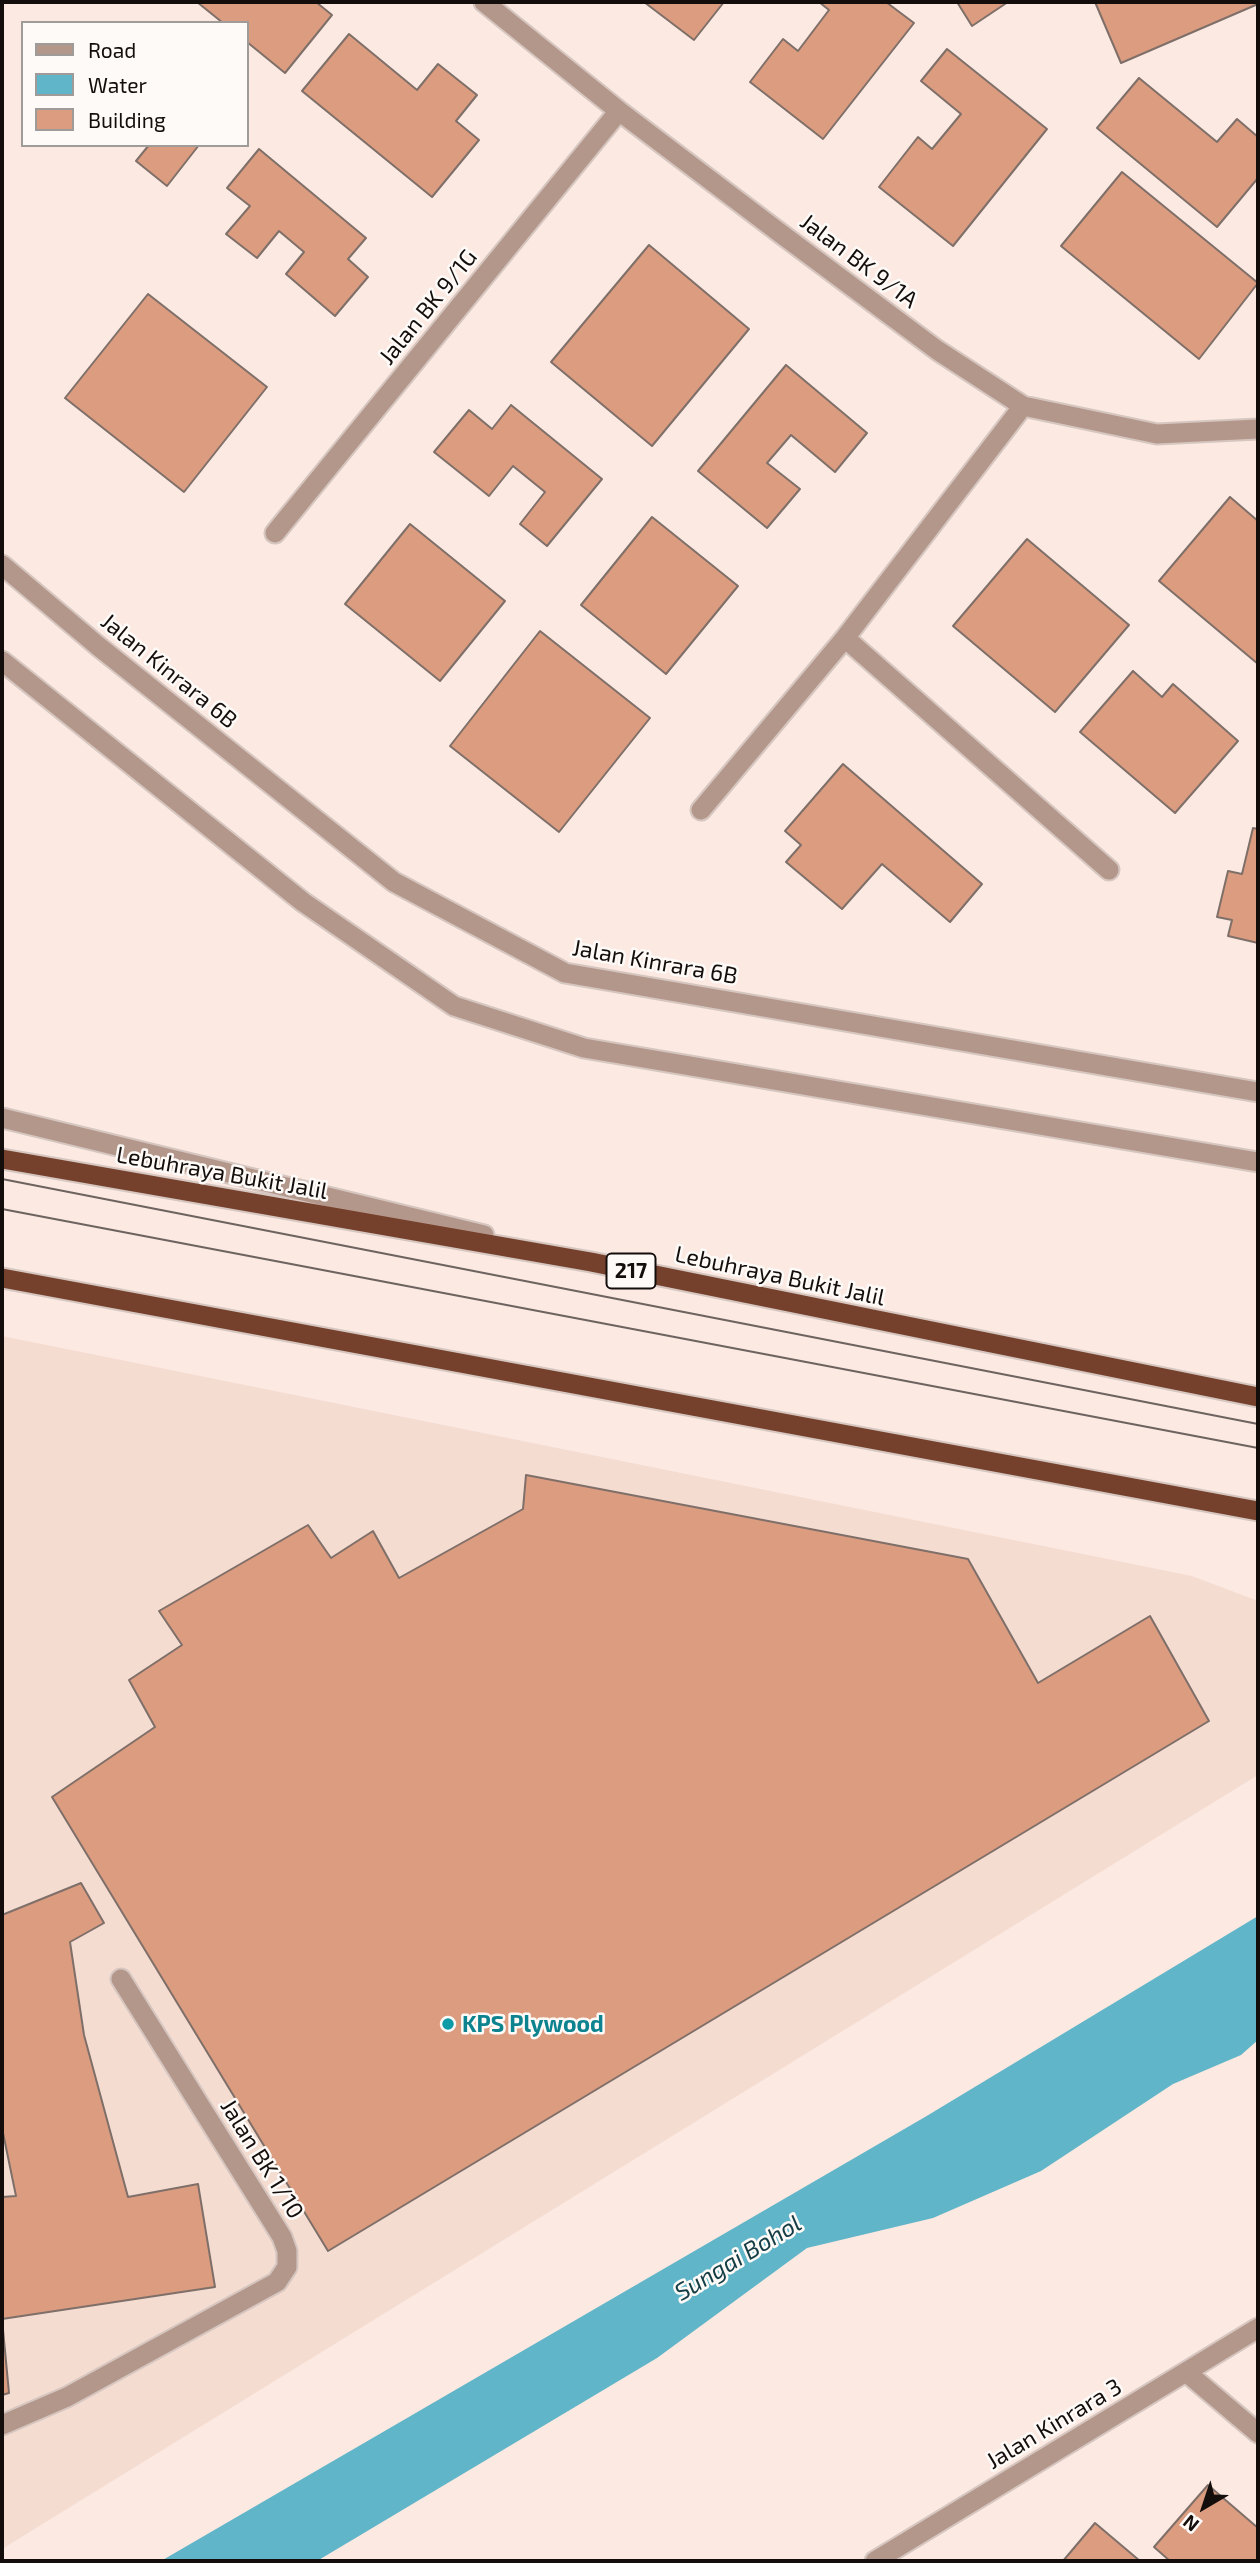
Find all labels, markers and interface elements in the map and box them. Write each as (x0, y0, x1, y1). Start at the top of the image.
legend (21, 21, 248, 147)
text: Road (88, 37, 136, 62)
text: Water (88, 72, 147, 97)
text: Building (88, 107, 166, 132)
street label: Jalan BK 9/1A (795, 208, 923, 314)
street label: Jalan BK 9/1G (373, 244, 483, 370)
street label: Jalan Kinrara 6B (95, 608, 243, 734)
street label: Jalan Kinrara 6B (570, 934, 740, 990)
street label: Lebuhraya Bukit Jalil (114, 1141, 330, 1205)
street label: Lebuhraya Bukit Jalil (673, 1240, 887, 1312)
road number: 217 (606, 1254, 656, 1288)
place label: KPS Plywood (462, 2010, 604, 2038)
marker: KPS Plywood (440, 2016, 456, 2032)
street label: Jalan BK 1/10 (214, 2094, 310, 2224)
water label: Sungai Bohol (669, 2209, 807, 2307)
street label: Jalan Kinrara 3 (981, 2373, 1127, 2475)
north arrow (1169, 2472, 1239, 2542)
text: N (1178, 2510, 1203, 2537)

